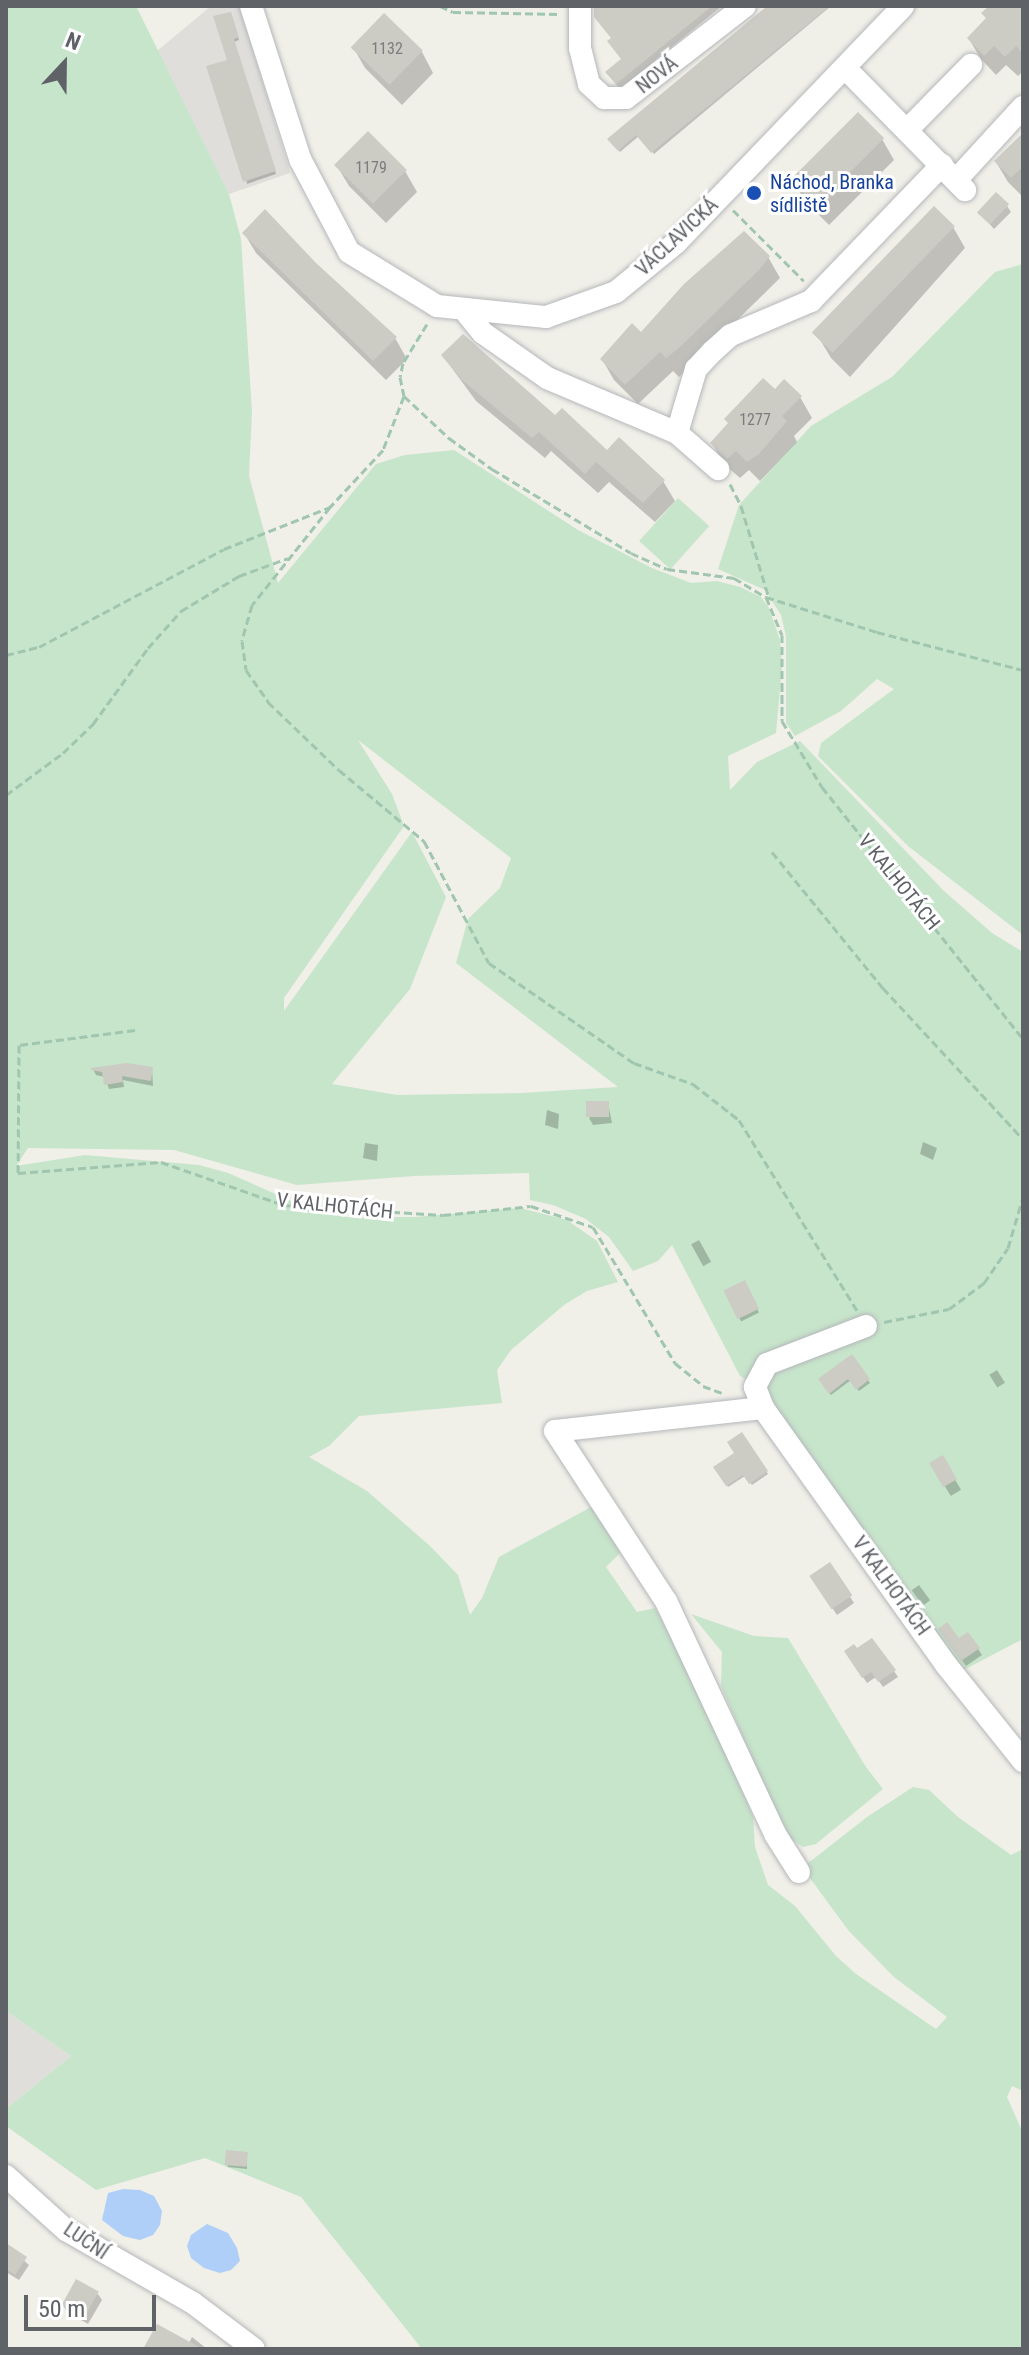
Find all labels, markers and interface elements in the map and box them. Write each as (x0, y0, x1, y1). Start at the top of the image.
north arrow (24, 24, 104, 104)
text: N (62, 27, 84, 55)
house number: 1132 (371, 39, 403, 59)
street label: NOVÁ (631, 51, 683, 99)
house number: 1179 (355, 158, 387, 178)
place label: Náchod, Branka sídliště (770, 170, 894, 217)
marker: Náchod, Branka sídliště (745, 184, 763, 202)
street label: VÁCLAVICKÁ (631, 193, 723, 281)
house number: 1277 (739, 410, 771, 430)
street label: V KALHOTÁCH (853, 829, 945, 935)
street label: V KALHOTÁCH (276, 1188, 394, 1224)
street label: V KALHOTÁCH (847, 1532, 935, 1640)
street label: LUČNÍ (59, 2217, 113, 2265)
scale bar (28, 2279, 160, 2329)
text: 50 m (38, 2295, 85, 2323)

